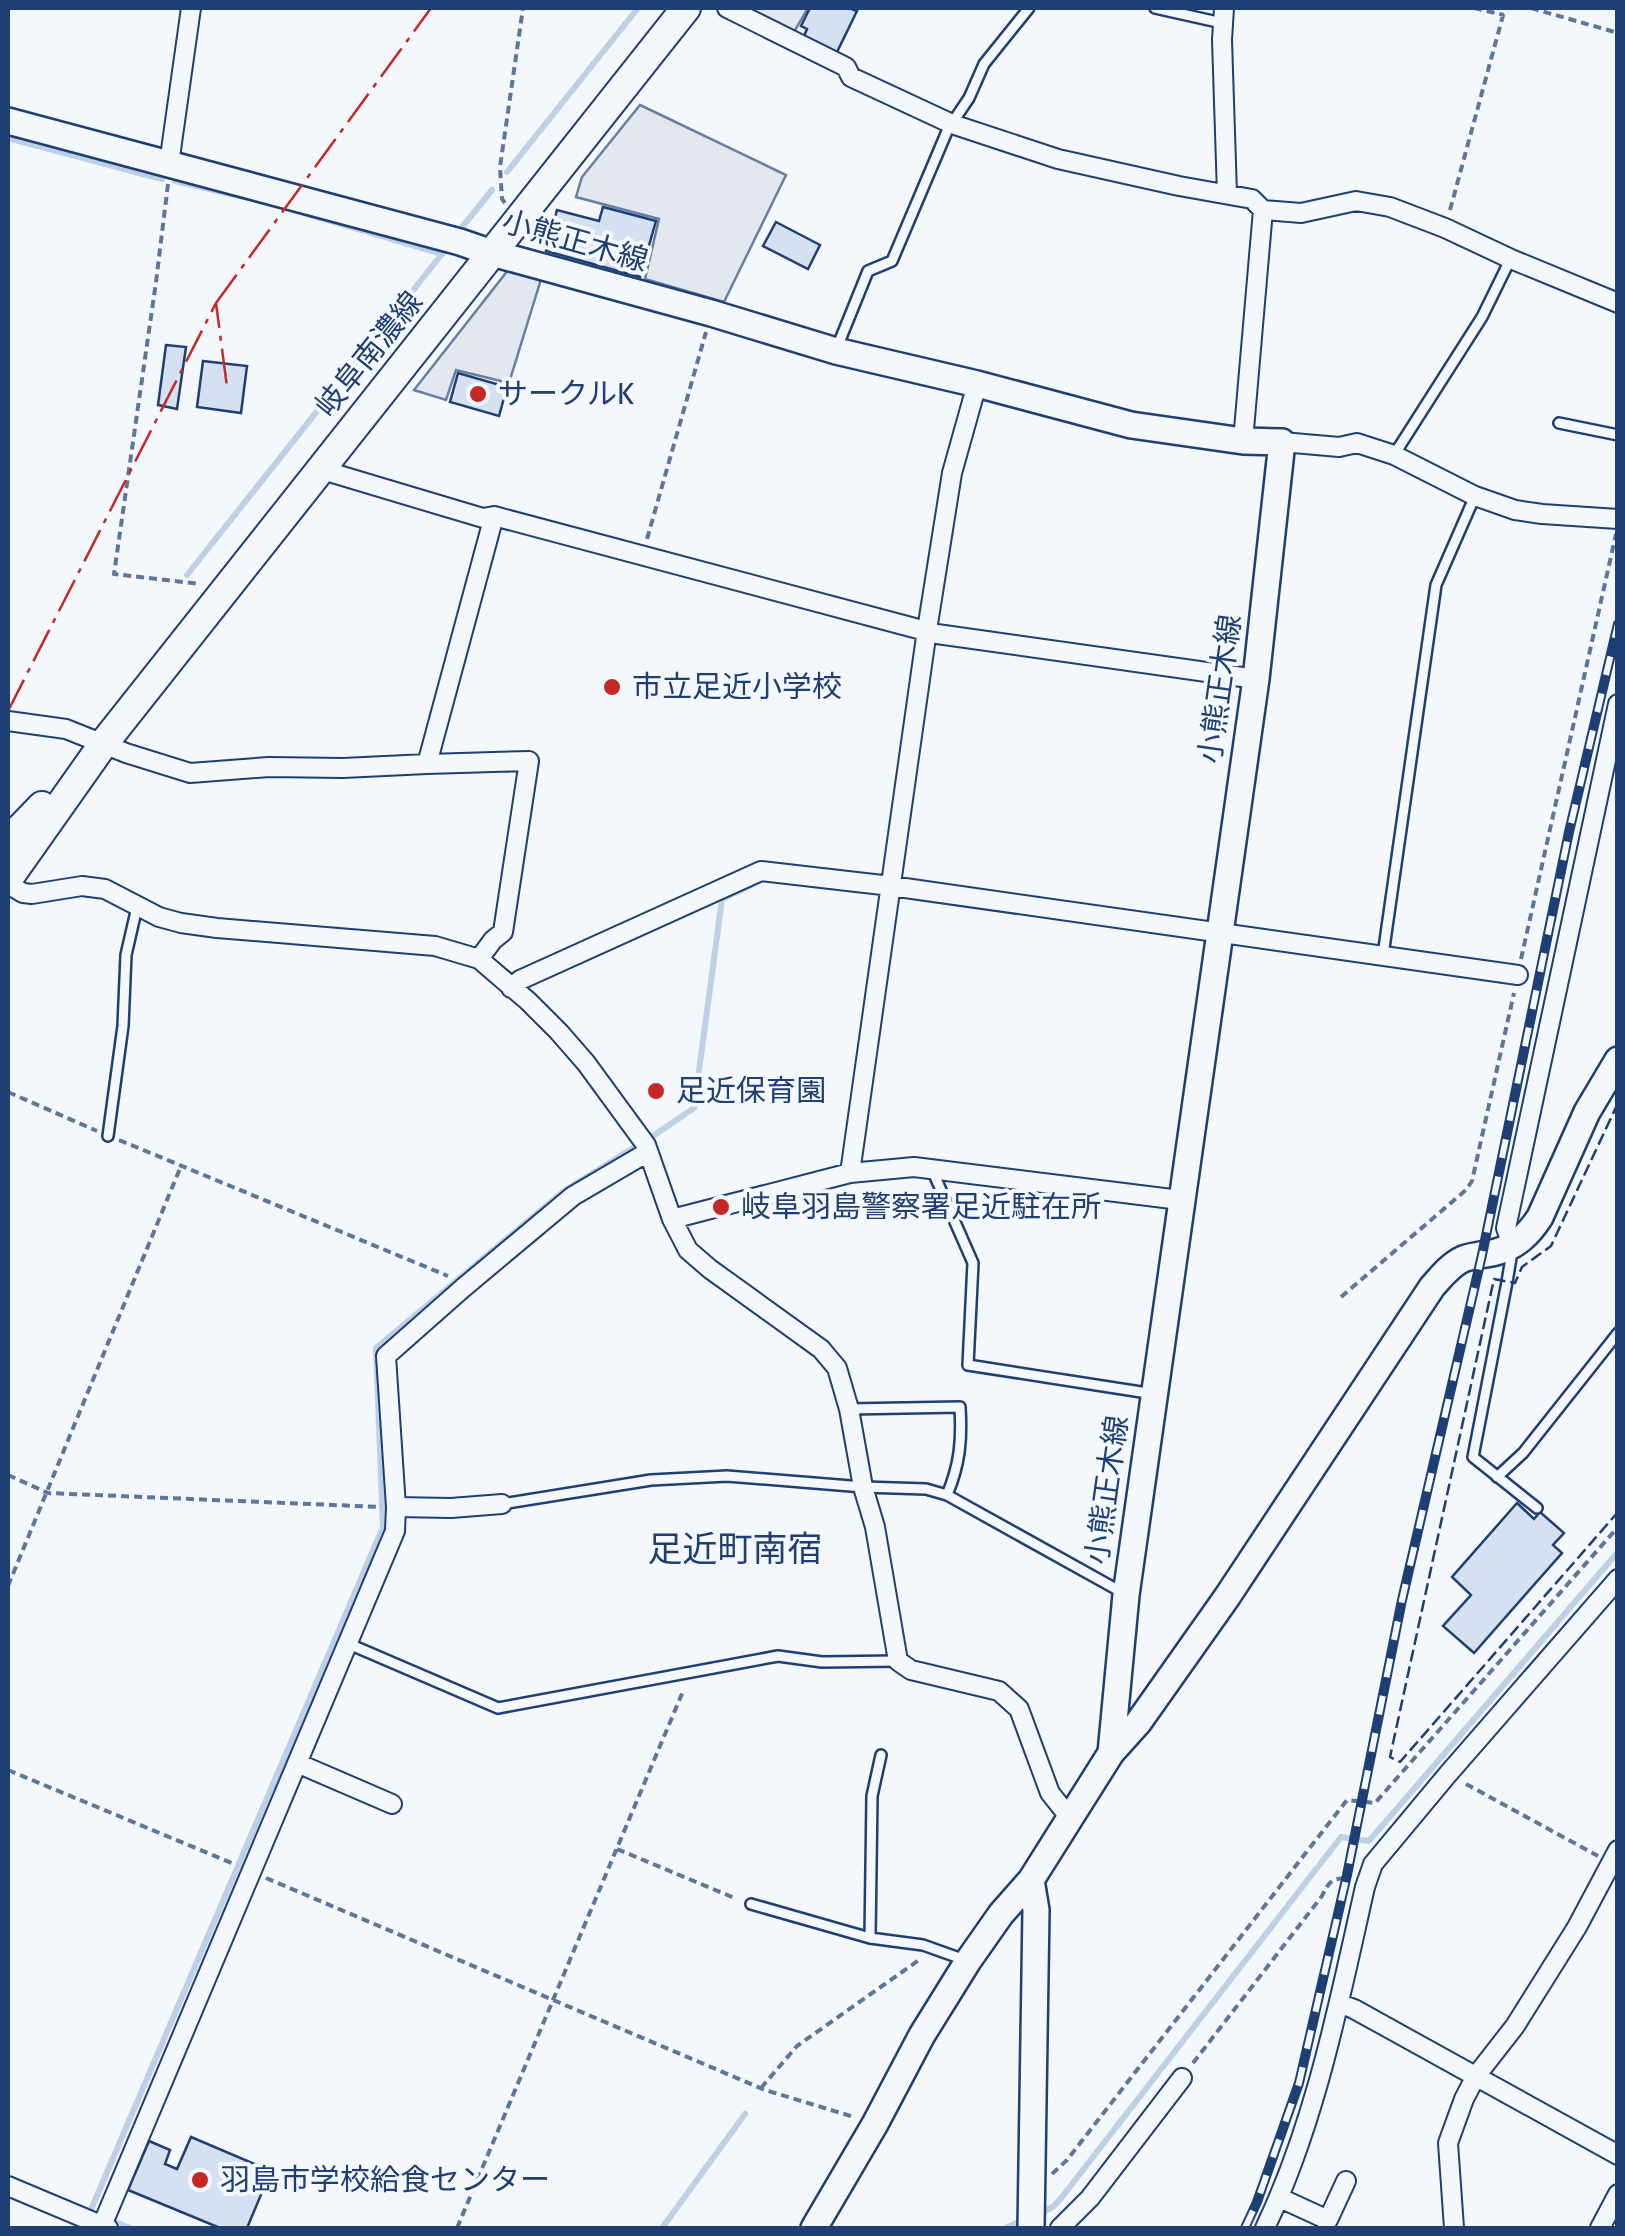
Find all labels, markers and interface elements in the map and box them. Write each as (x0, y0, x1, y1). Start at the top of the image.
street label: 小熊正木線 (498, 202, 652, 279)
street label: 岐阜南濃線 (307, 284, 430, 424)
place label: サークルK (498, 375, 634, 412)
marker: サークルK (467, 383, 489, 405)
street label: 小熊正木線 (1191, 612, 1248, 766)
place label: 市立足近小学校 (632, 668, 842, 705)
marker: 市立足近小学校 (601, 676, 623, 698)
place label: 足近保育園 (676, 1072, 826, 1109)
marker: 足近保育園 (645, 1080, 667, 1102)
place label: 岐阜羽島警察署足近駐在所 (741, 1188, 1101, 1225)
marker: 岐阜羽島警察署足近駐在所 (710, 1196, 732, 1218)
street label: 小熊正木線 (1078, 1413, 1135, 1567)
district label: 足近町南宿 (647, 1527, 823, 1570)
place label: 羽島市学校給食センター (220, 2161, 550, 2198)
marker: 羽島市学校給食センター (189, 2169, 211, 2191)

